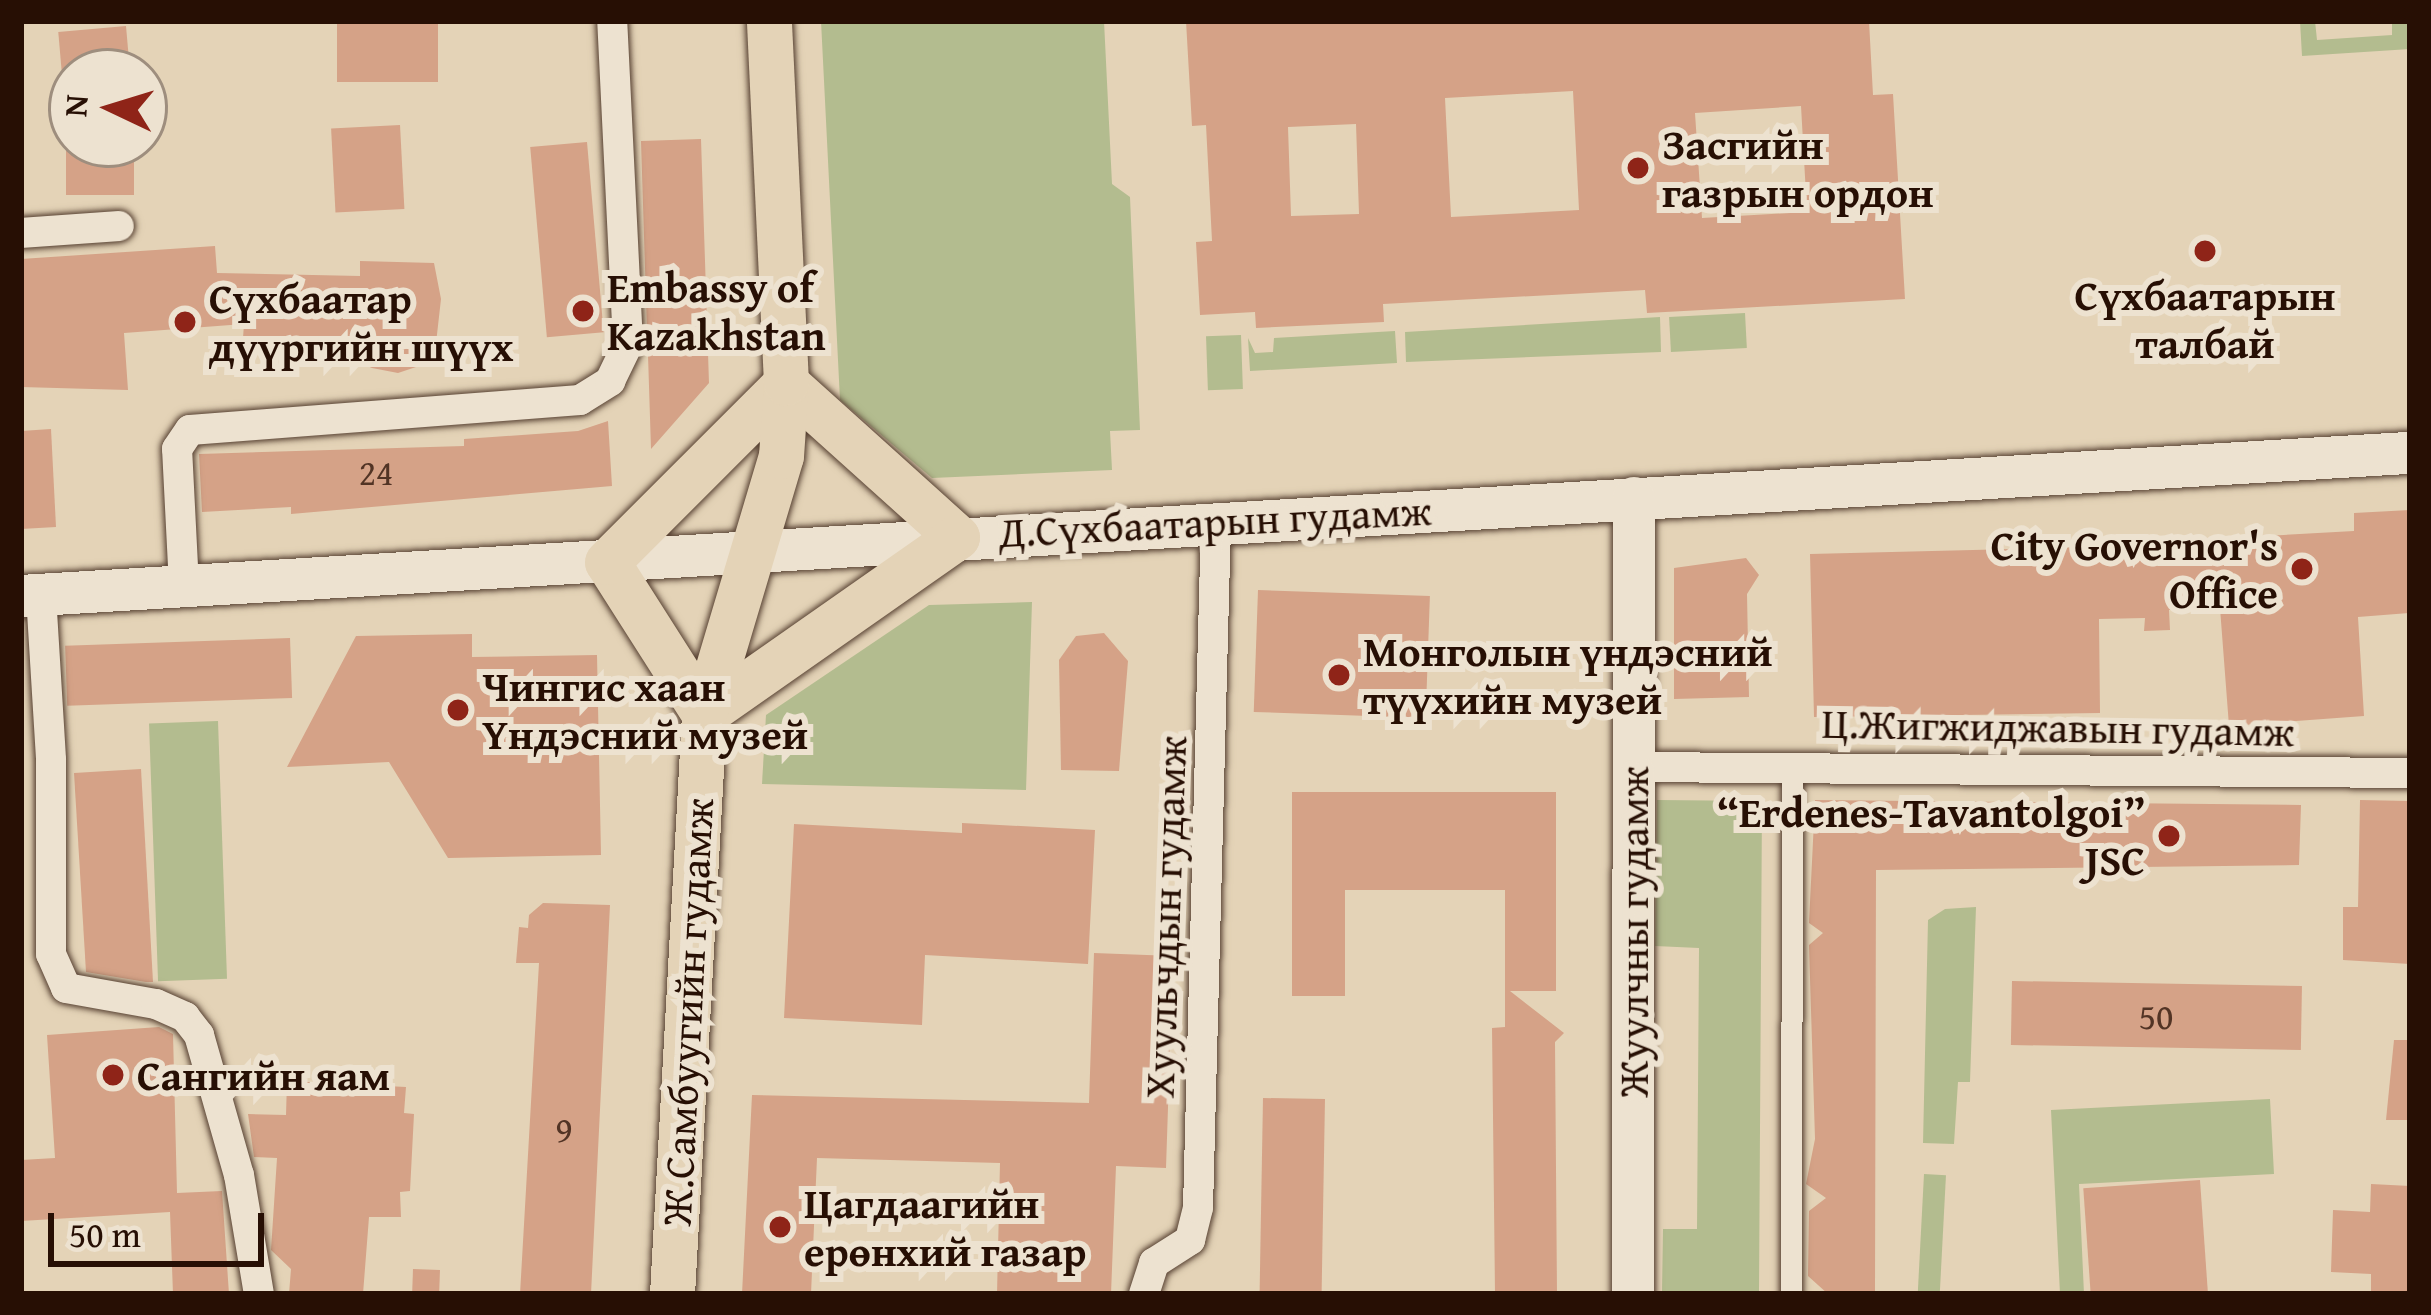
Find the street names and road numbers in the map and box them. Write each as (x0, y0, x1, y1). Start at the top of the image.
street label: Д.Сүхбаатарын гудамж (997, 484, 1433, 558)
street label: Ц.Жигжиджавын гудамж (1821, 698, 2295, 756)
street label: Хуульчдын гудамж (1133, 735, 1197, 1099)
street label: Жуулчны гудамж (1608, 766, 1658, 1098)
street label: Ж.Самбуугийн гудамж (651, 797, 723, 1227)

